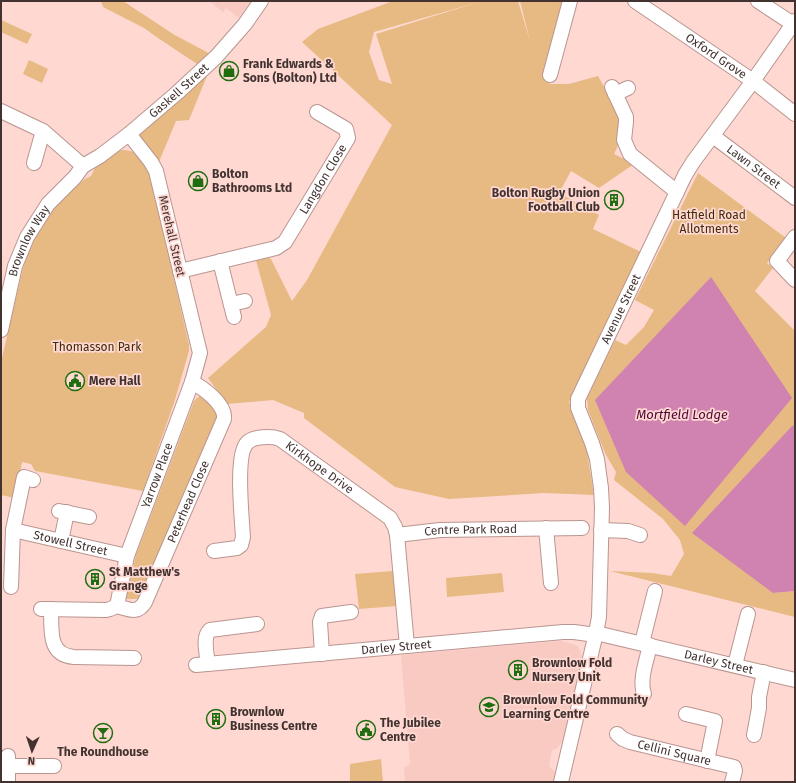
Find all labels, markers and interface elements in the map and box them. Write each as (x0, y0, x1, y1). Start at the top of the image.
street label: Oxford Grove (683, 30, 749, 82)
place label: Frank Edwards & Sons (Bolton) Ltd (243, 57, 337, 85)
street label: Gaskell Street (146, 60, 212, 121)
shop icon: Frank Edwards & Sons (Bolton) Ltd (218, 60, 240, 82)
street label: Langdon Close (297, 142, 350, 217)
street label: Lawn Street (724, 142, 784, 192)
place label: Bolton Bathrooms Ltd (212, 167, 292, 195)
shop icon: Bolton Bathrooms Ltd (187, 170, 209, 192)
place label: Bolton Rugby Union Football Club (492, 186, 600, 214)
building icon: Bolton Rugby Union Football Club (603, 189, 625, 211)
street label: Merehall Street (156, 194, 188, 279)
street label: Brownlow Way (6, 203, 52, 278)
park label: Hatfield Road Allotments (672, 208, 746, 236)
street label: Avenue Street (598, 271, 644, 346)
park label: Thomasson Park (53, 340, 142, 354)
public building icon: Mere Hall (64, 370, 86, 392)
place label: Mere Hall (89, 374, 141, 388)
water label: Mortfield Lodge (636, 407, 728, 422)
street label: Kirkhope Drive (283, 438, 356, 497)
street label: Yarrow Place (138, 441, 176, 510)
street label: Peterhead Close (164, 458, 212, 545)
street label: Centre Park Road (424, 522, 517, 539)
street label: Stowell Street (32, 528, 110, 559)
place label: St Matthew's Grange (109, 565, 180, 593)
building icon: St Matthew's Grange (84, 568, 106, 590)
street label: Darley Street (360, 637, 433, 657)
street label: Darley Street (683, 647, 755, 677)
place label: Brownlow Fold Nursery Unit (532, 656, 612, 684)
building icon: Brownlow Fold Nursery Unit (507, 659, 529, 681)
place label: Brownlow Fold Community Learning Centre (503, 693, 649, 721)
school or university icon: Brownlow Fold Community Learning Centre (478, 696, 500, 718)
place label: Brownlow Business Centre (230, 705, 318, 733)
building icon: Brownlow Business Centre (205, 708, 227, 730)
place label: The Jubilee Centre (380, 716, 441, 744)
public building icon: The Jubilee Centre (355, 719, 377, 741)
bar icon: The Roundhouse (92, 722, 114, 744)
north arrow (12, 731, 52, 771)
street label: Cellini Square (636, 737, 713, 768)
place label: The Roundhouse (57, 745, 149, 759)
text: N (28, 754, 35, 767)

